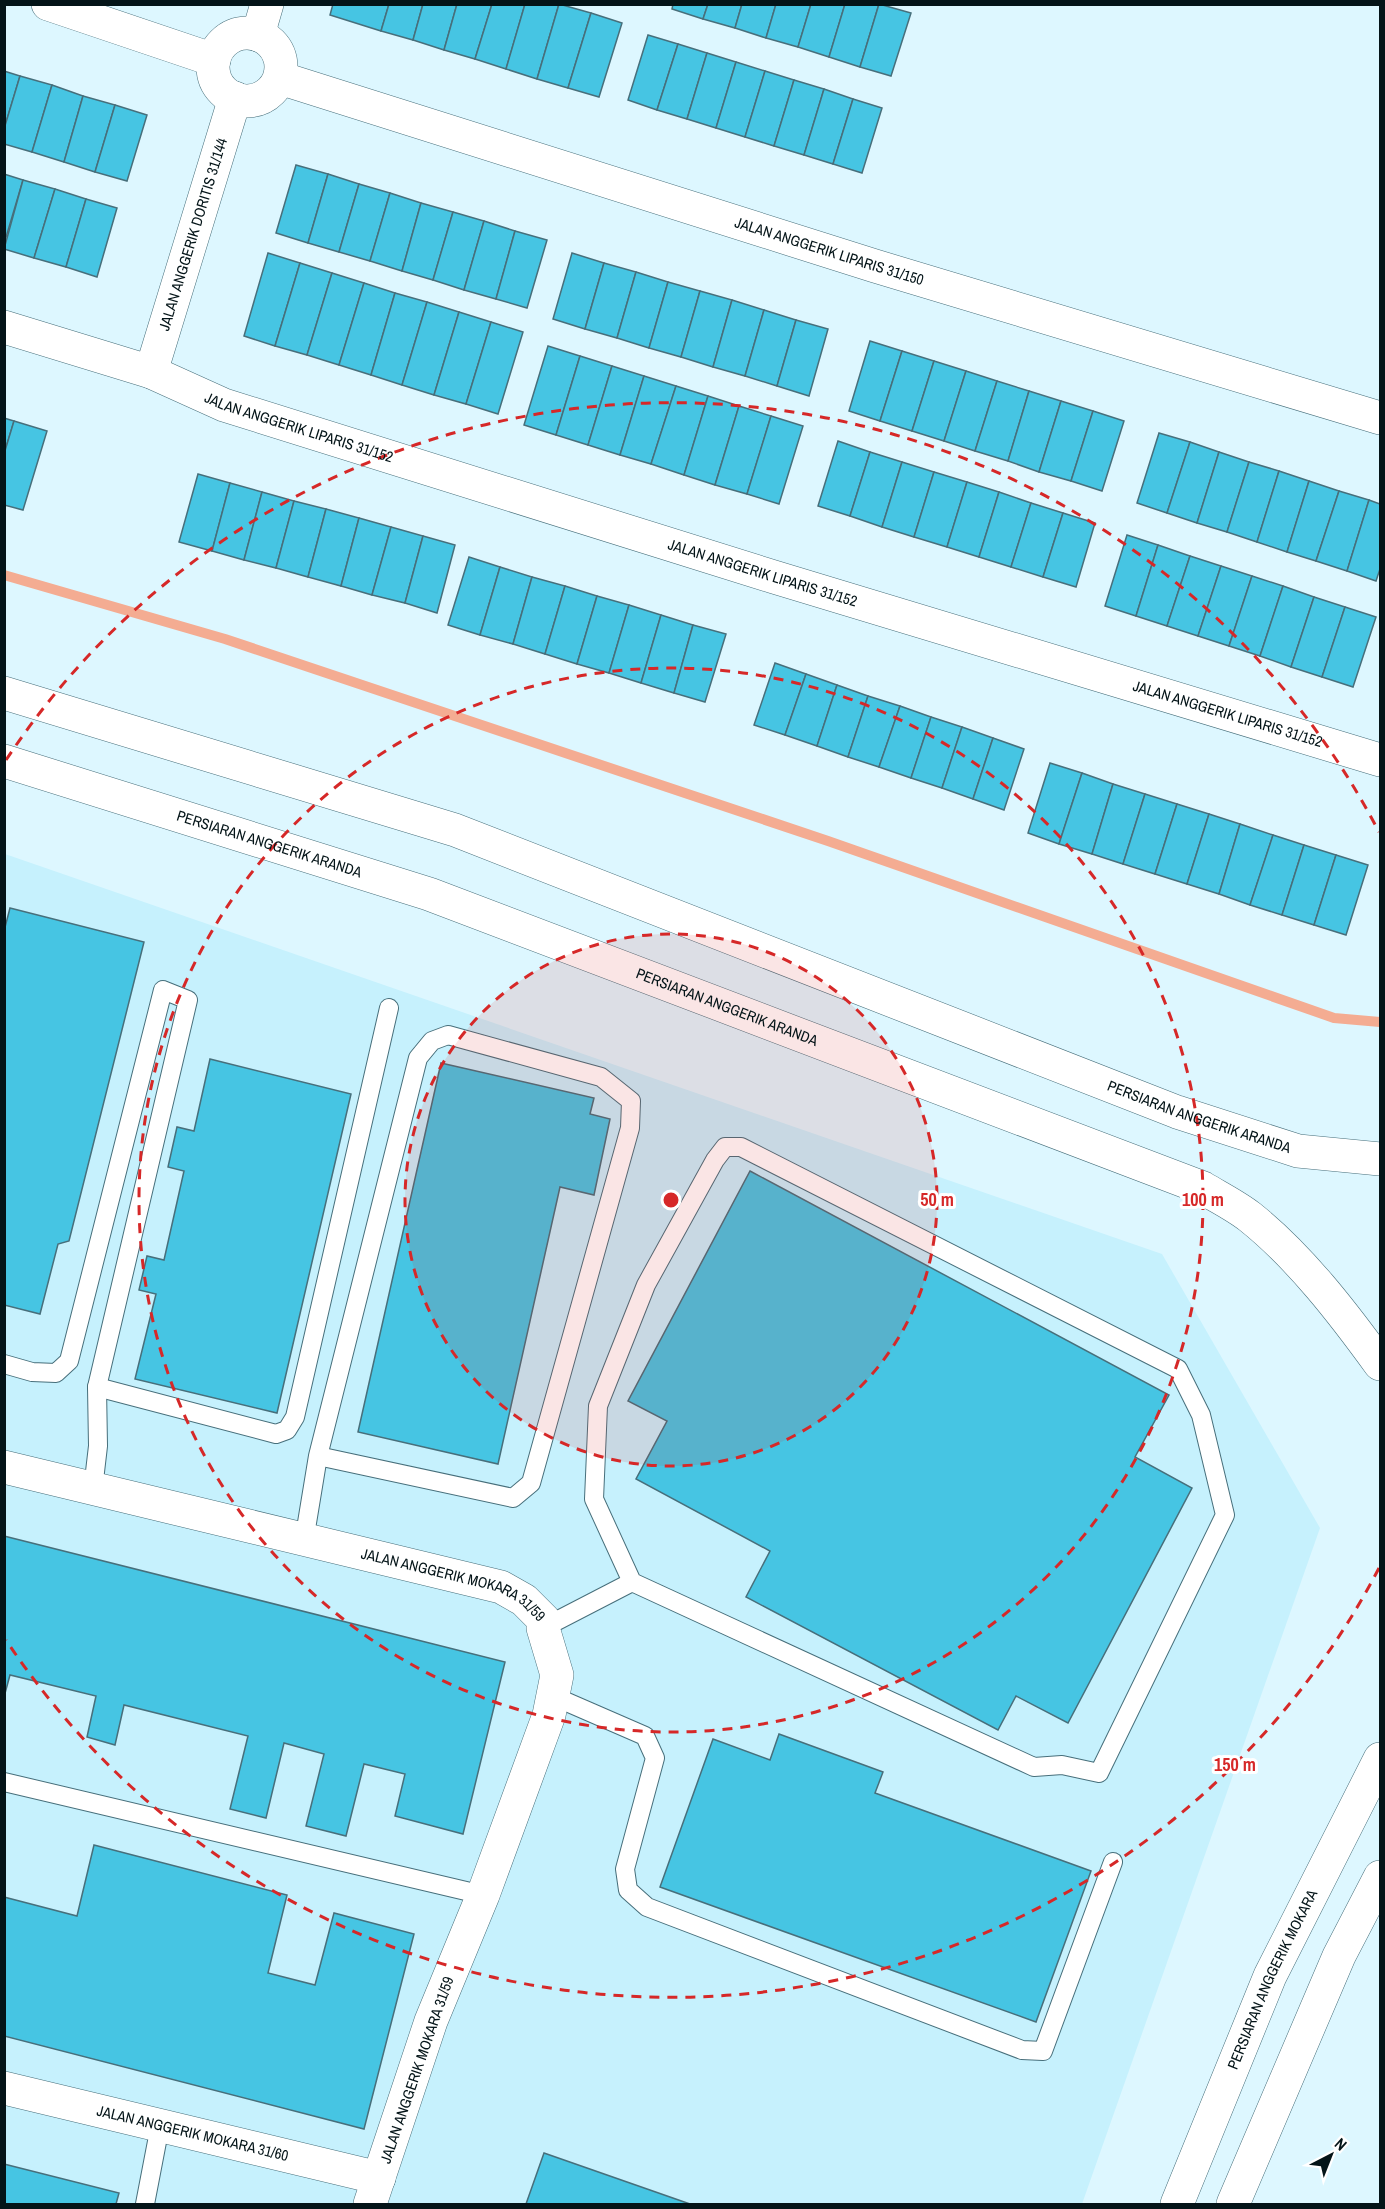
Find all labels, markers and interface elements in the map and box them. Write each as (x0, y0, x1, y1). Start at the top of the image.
street label: JALAN ANGGERIK DORITIS 31/144 (153, 135, 232, 333)
street label: JALAN ANGGERIK LIPARIS 31/150 (732, 211, 927, 290)
street label: JALAN ANGGERIK LIPARIS 31/152 (201, 387, 396, 467)
street label: JALAN ANGGERIK LIPARIS 31/152 (665, 534, 860, 612)
street label: JALAN ANGGERIK LIPARIS 31/152 (1131, 675, 1325, 752)
street label: PERSIARAN ANGGERIK ARANDA (174, 805, 365, 883)
street label: PERSIARAN ANGGERIK ARANDA (633, 963, 822, 1051)
street label: PERSIARAN ANGGERIK ARANDA (1104, 1075, 1294, 1158)
text: 50 m (920, 1187, 954, 1212)
text: 100 m (1182, 1187, 1224, 1212)
centre of rings (661, 1190, 681, 1210)
street label: JALAN ANGGERIK MOKARA 31/59 (359, 1543, 551, 1626)
text: 150 m (1214, 1752, 1256, 1777)
street label: PERSIARAN ANGGERIK MOKARA (1222, 1885, 1323, 2072)
street label: JALAN ANGGERIK MOKARA 31/59 (375, 1974, 458, 2166)
street label: JALAN ANGGERIK MOKARA 31/60 (95, 2100, 291, 2166)
north arrow (1301, 2125, 1361, 2185)
text: N (1330, 2133, 1352, 2155)

